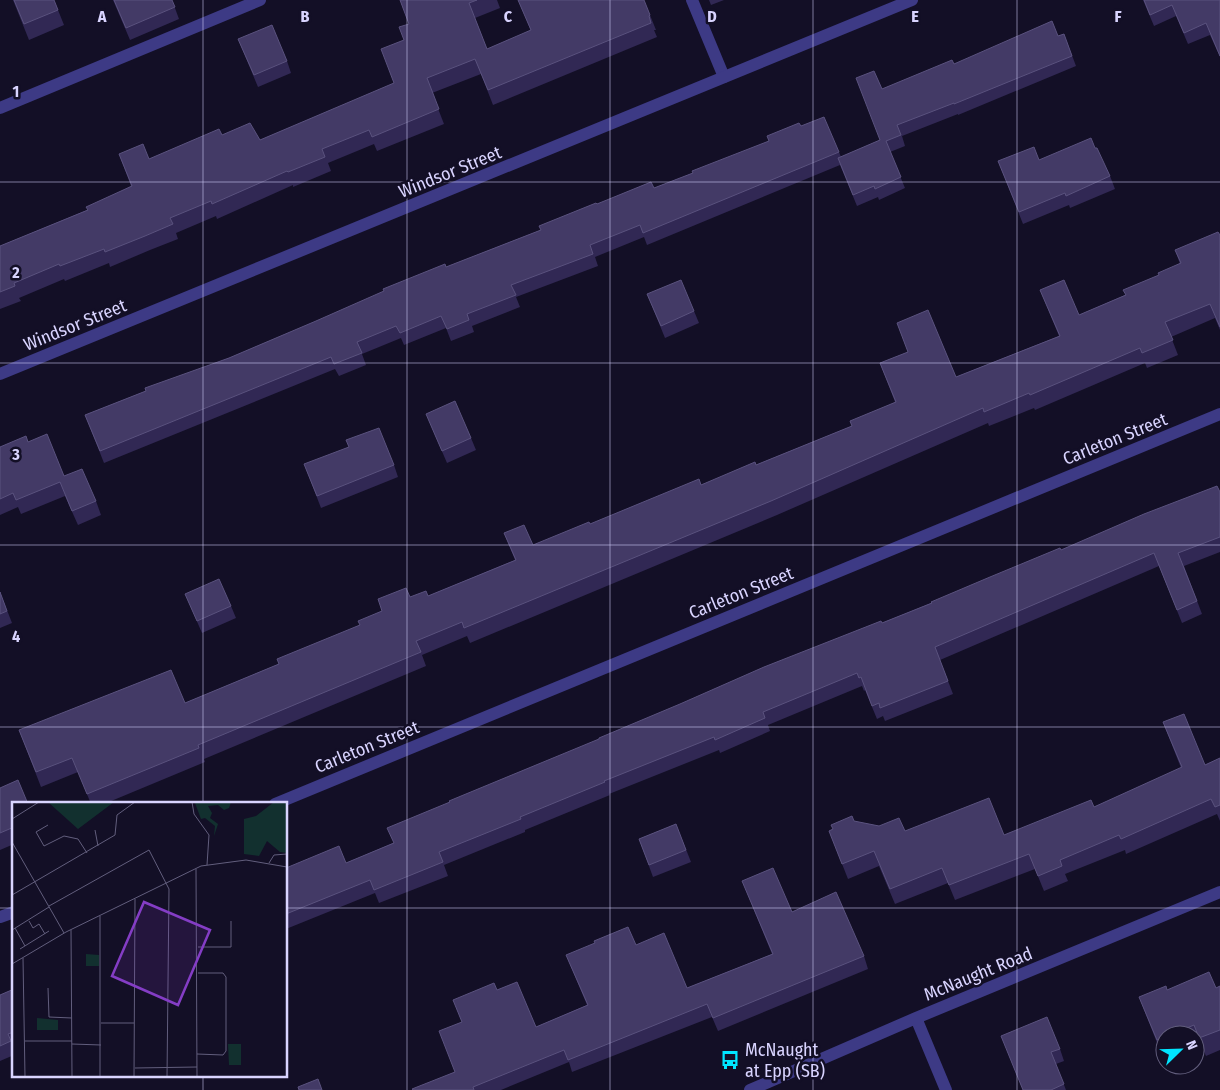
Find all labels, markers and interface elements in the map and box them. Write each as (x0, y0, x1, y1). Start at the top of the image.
text: A (97, 7, 107, 26)
text: B (301, 7, 310, 26)
text: C (504, 7, 513, 26)
text: D (707, 7, 717, 26)
text: E (911, 7, 919, 26)
text: F (1114, 7, 1122, 26)
text: 1 (13, 82, 19, 101)
street label: Windsor Street (395, 141, 505, 203)
text: 2 (11, 263, 20, 282)
street label: Windsor Street (20, 294, 130, 356)
street label: Carleton Street (1060, 408, 1171, 470)
text: 3 (11, 445, 20, 464)
street label: Carleton Street (686, 562, 797, 624)
text: 4 (12, 627, 20, 646)
street label: Carleton Street (312, 716, 423, 778)
inset map (12, 802, 288, 1078)
street label: McNaught Road (921, 942, 1035, 1006)
north arrow (1155, 1025, 1205, 1075)
text: N (1182, 1038, 1201, 1052)
place label: McNaught at Epp (SB) (745, 1039, 825, 1082)
bus stop icon: McNaught at Epp (SB) (719, 1049, 741, 1071)

